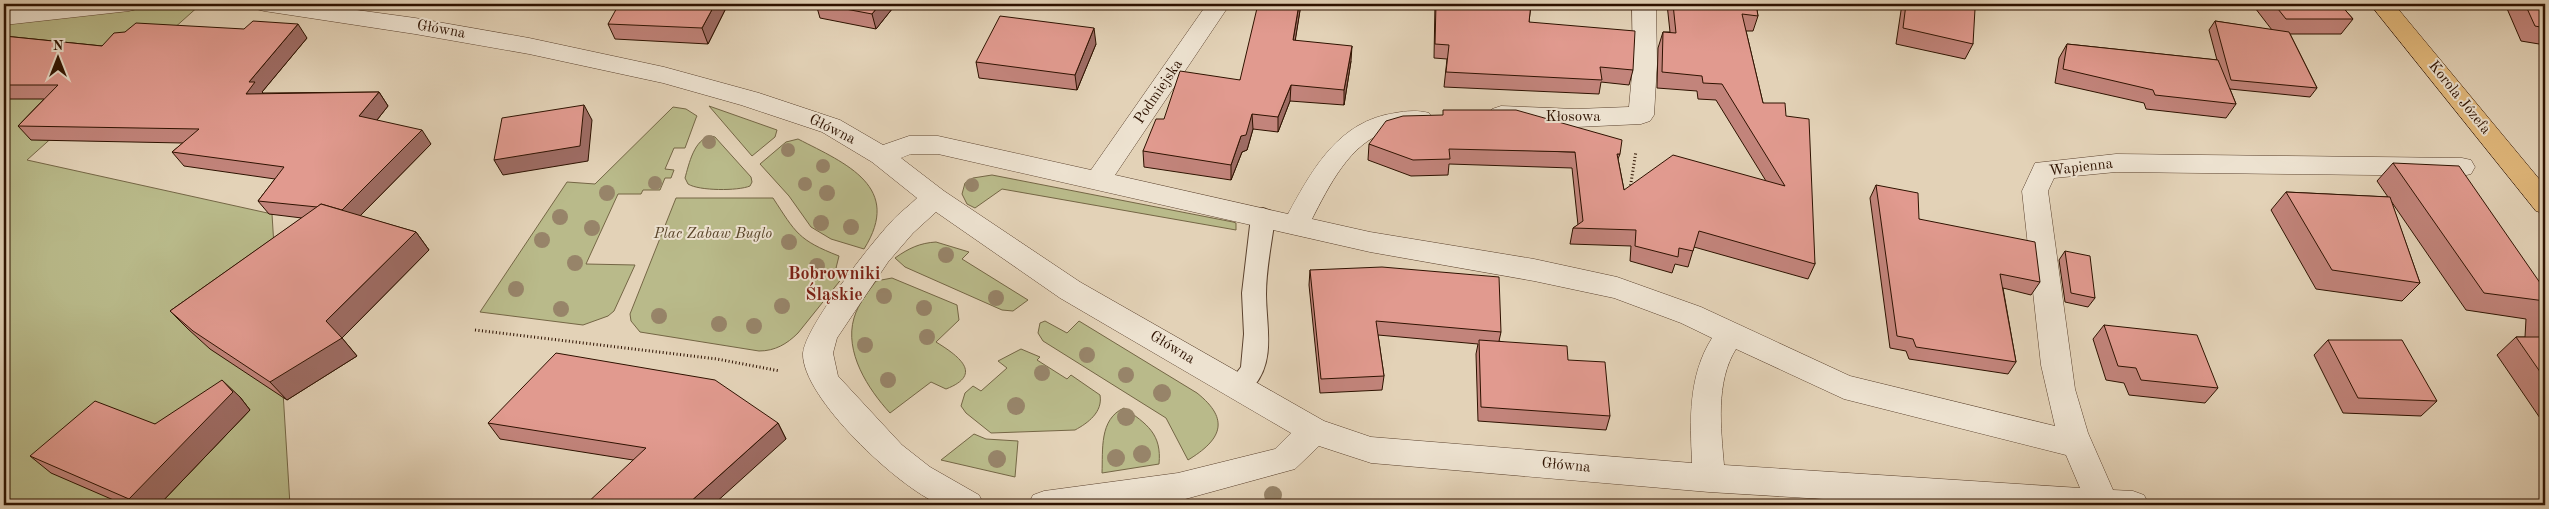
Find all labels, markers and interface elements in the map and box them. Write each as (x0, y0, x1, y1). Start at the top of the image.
street label: Główna (415, 18, 467, 42)
north arrow (32, 32, 82, 82)
text: N (53, 39, 64, 53)
street label: Podmiejska (1132, 57, 1186, 127)
street label: Korola Józefa (2425, 59, 2493, 138)
street label: Kłosowa (1545, 110, 1601, 125)
street label: Główna (807, 112, 858, 148)
street label: Wapienna (2048, 157, 2115, 179)
park label: Plac Zabaw Buglo (653, 227, 772, 242)
district label: Bobrowniki Śląskie (788, 265, 880, 304)
street label: Główna (1147, 329, 1197, 367)
street label: Główna (1541, 456, 1592, 476)

